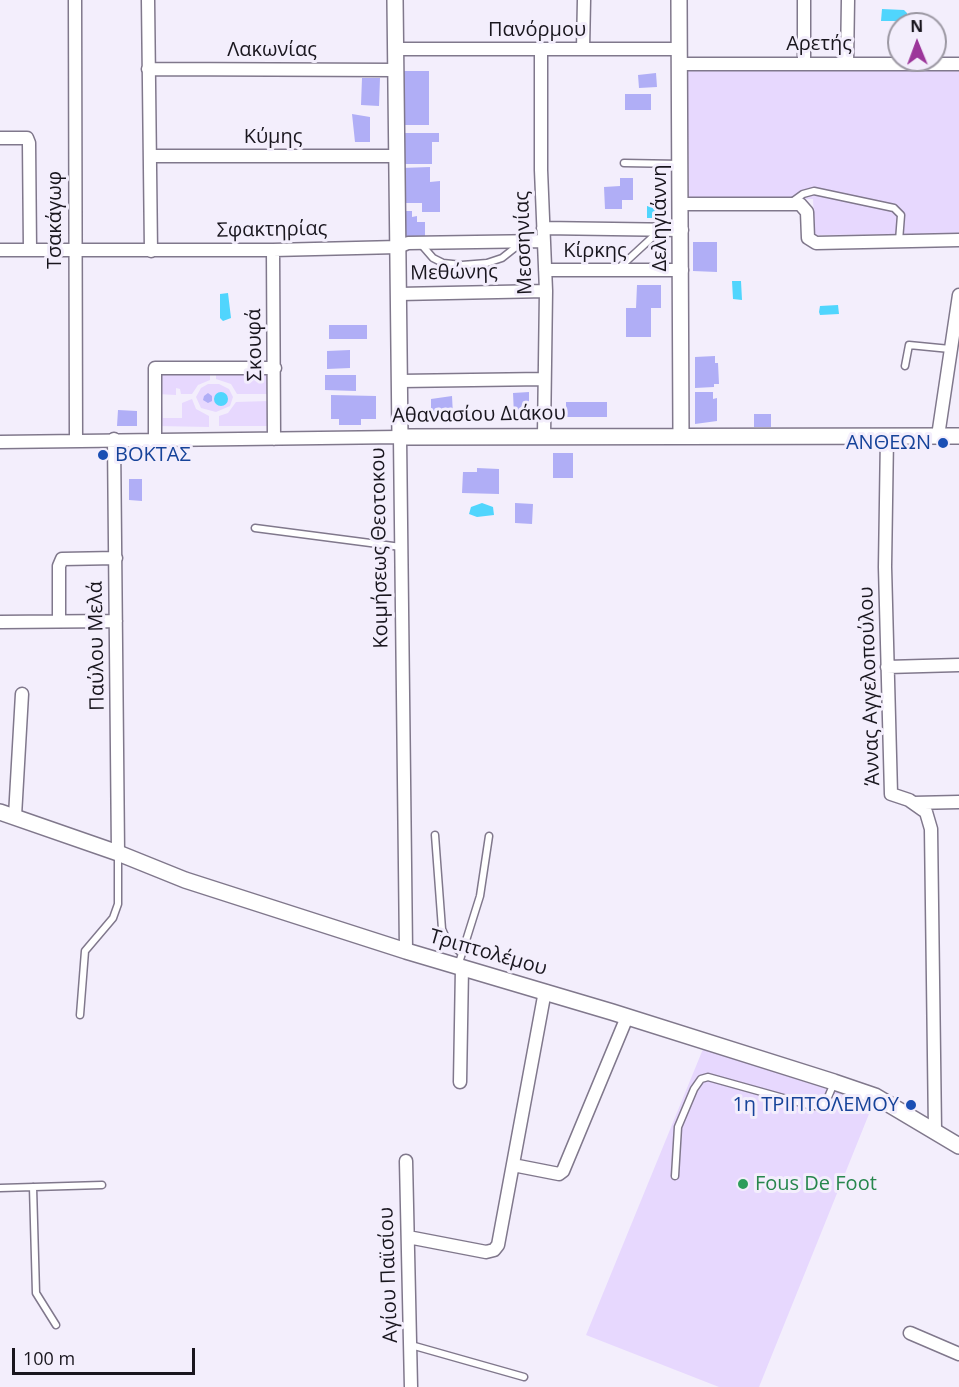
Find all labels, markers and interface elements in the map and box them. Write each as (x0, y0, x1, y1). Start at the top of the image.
north arrow (887, 12, 947, 72)
text: N (910, 15, 923, 37)
street label: Πανόρμου (488, 18, 586, 42)
street label: Αρετής (786, 32, 852, 56)
street label: Λακωνίας (227, 38, 317, 62)
street label: Κύμης (244, 125, 302, 149)
street label: Δεληγιάννη (648, 164, 672, 272)
street label: Τσακάγωφ (43, 171, 67, 269)
street label: Μεσσηνίας (510, 191, 538, 295)
street label: Σφακτηρίας (216, 217, 328, 243)
street label: Κίρκης (563, 239, 627, 263)
street label: Μεθώνης (410, 260, 498, 286)
street label: Σκουφά (242, 308, 268, 382)
street label: Αθανασίου Διάκου (392, 401, 566, 429)
place label: ΑΝΘΕΩΝ (846, 431, 931, 455)
marker: ΑΝΘΕΩΝ (936, 436, 950, 450)
place label: ΒΟΚΤΑΣ (115, 443, 191, 467)
street label: Κοιμήσεως Θεοτοκου (366, 447, 394, 649)
marker: ΒΟΚΤΑΣ (96, 448, 110, 462)
street label: Παύλου Μελά (84, 581, 110, 711)
street label: Άννας Αγγελοπούλου (855, 586, 885, 786)
street label: Τριπτολέμου (426, 925, 550, 981)
place label: 1η ΤΡΙΠΤΟΛΕΜΟΥ (732, 1093, 899, 1117)
marker: 1η ΤΡΙΠΤΟΛΕΜΟΥ (904, 1098, 918, 1112)
place label: Fous De Foot (755, 1172, 877, 1196)
marker: Fous De Foot (736, 1177, 750, 1191)
street label: Αγίου Παϊσίου (375, 1207, 403, 1343)
scale bar (15, 1336, 198, 1374)
text: 100 m (23, 1346, 75, 1370)

